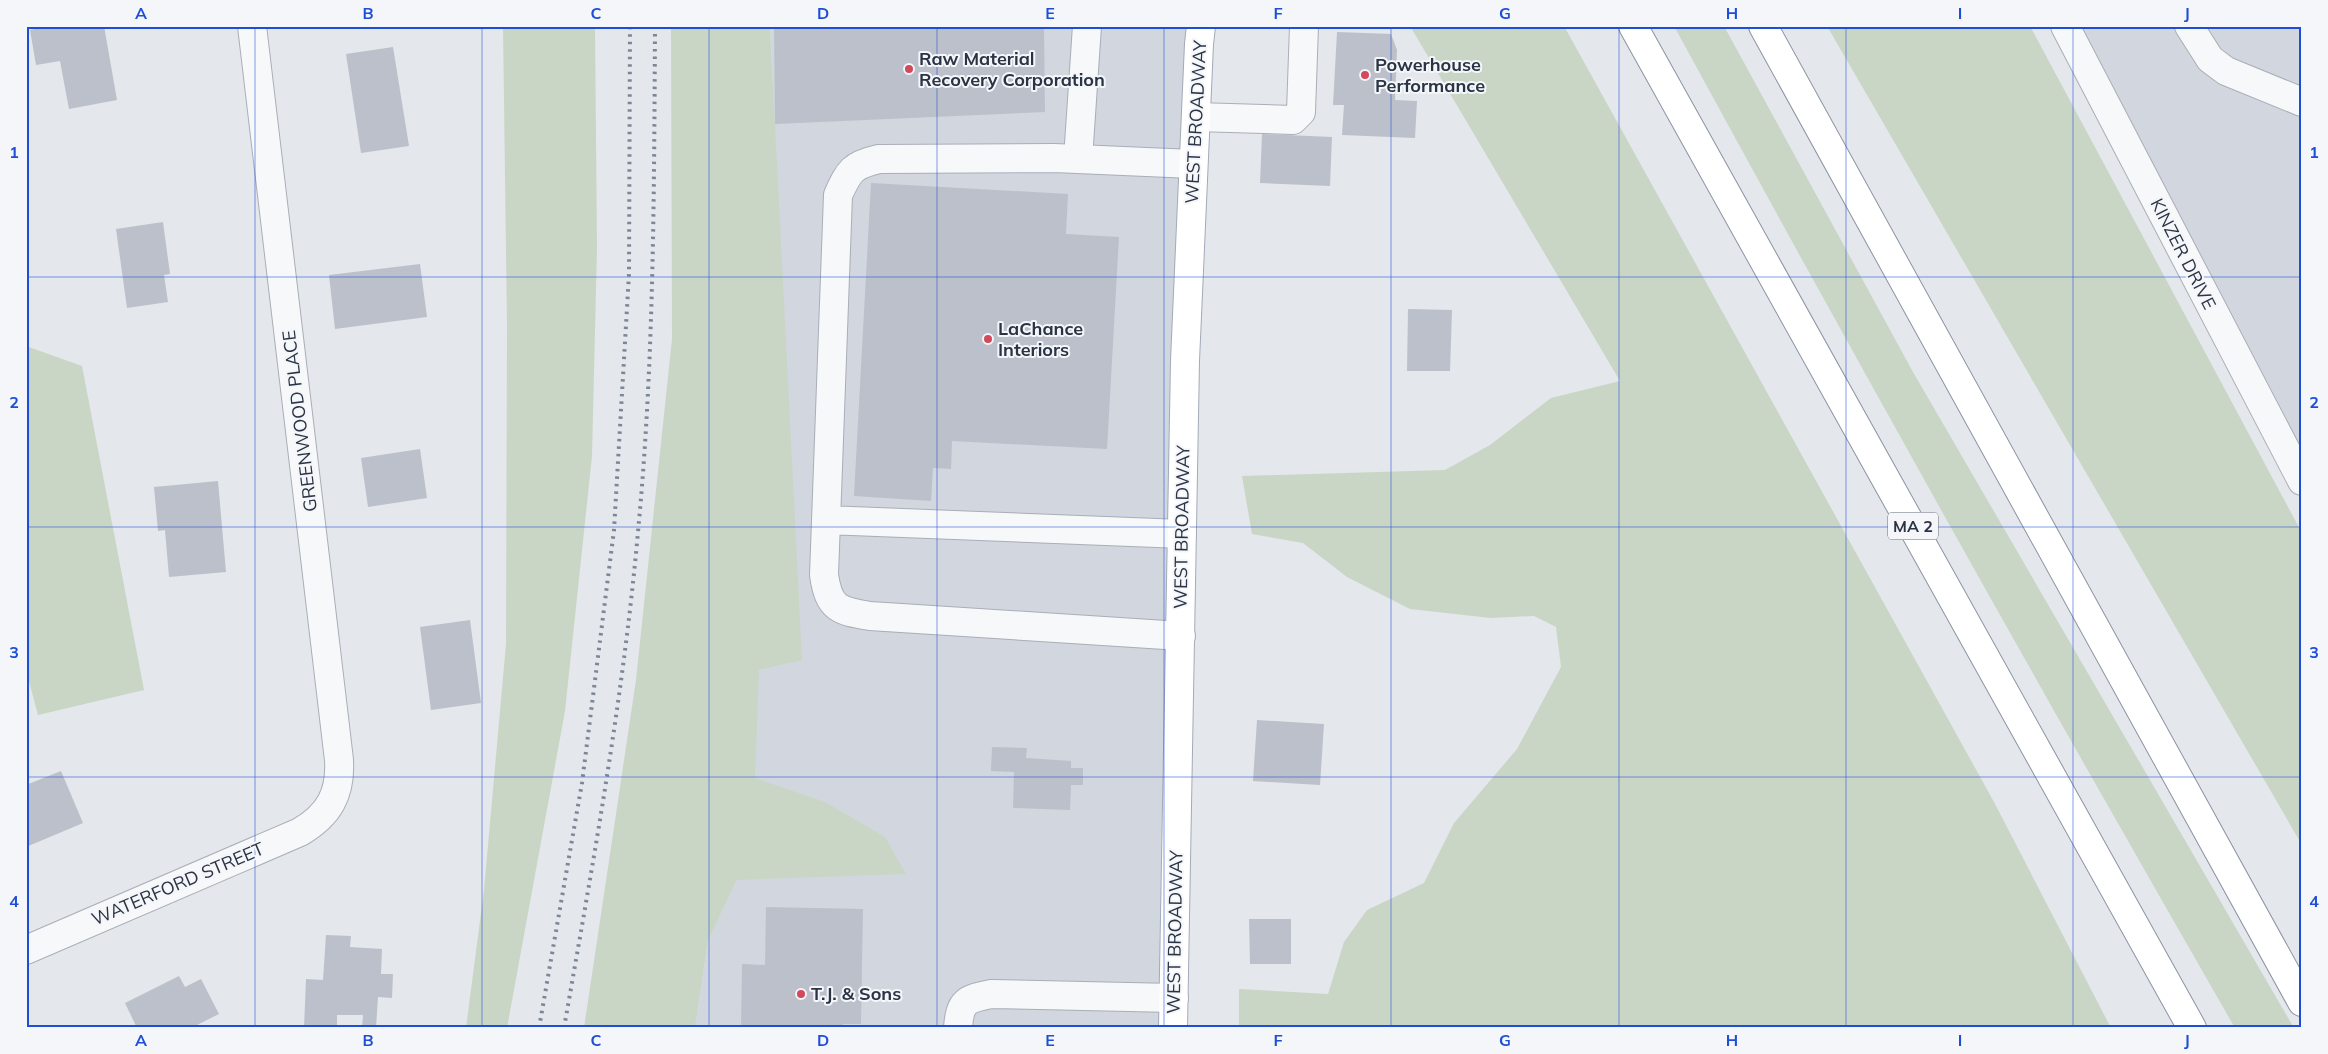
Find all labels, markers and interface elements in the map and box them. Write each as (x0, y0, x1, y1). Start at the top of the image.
text: A (135, 3, 147, 23)
text: B (362, 3, 374, 23)
text: C (591, 3, 602, 23)
text: D (817, 3, 829, 23)
text: E (1045, 3, 1055, 23)
text: F (1273, 3, 1283, 23)
text: G (1499, 3, 1511, 23)
text: H (1726, 3, 1738, 23)
text: I (1958, 3, 1962, 23)
text: J (2184, 3, 2190, 23)
street label: WEST BROADWAY (1180, 39, 1211, 204)
place label: Raw Material Recovery Corporation (919, 47, 1105, 91)
place label: Powerhouse Performance (1375, 53, 1485, 97)
marker: Raw Material Recovery Corporation (903, 63, 915, 75)
marker: Powerhouse Performance (1359, 69, 1371, 81)
text: 1 (9, 142, 19, 162)
text: 1 (2309, 142, 2319, 162)
street label: KINZER DRIVE (2146, 194, 2221, 313)
place label: LaChance Interiors (998, 317, 1083, 361)
street label: GREENWOOD PLACE (277, 329, 322, 513)
marker: LaChance Interiors (982, 333, 994, 345)
text: 2 (9, 392, 19, 412)
text: 2 (2309, 392, 2319, 412)
street label: WEST BROADWAY (1169, 444, 1194, 609)
road number: MA 2 (1888, 512, 1938, 540)
text: 3 (9, 642, 19, 662)
text: 3 (2309, 642, 2319, 662)
street label: WATERFORD STREET (88, 837, 268, 930)
street label: WEST BROADWAY (1162, 849, 1187, 1014)
text: 4 (9, 891, 19, 911)
text: 4 (2309, 891, 2319, 911)
place label: T.J. & Sons (811, 982, 901, 1005)
marker: T.J. & Sons (795, 988, 807, 1000)
text: A (135, 1030, 147, 1050)
text: B (362, 1030, 374, 1050)
text: C (591, 1030, 602, 1050)
text: D (817, 1030, 829, 1050)
text: E (1045, 1030, 1055, 1050)
text: F (1273, 1030, 1283, 1050)
text: G (1499, 1030, 1511, 1050)
text: H (1726, 1030, 1738, 1050)
text: I (1958, 1030, 1962, 1050)
text: J (2184, 1030, 2190, 1050)

